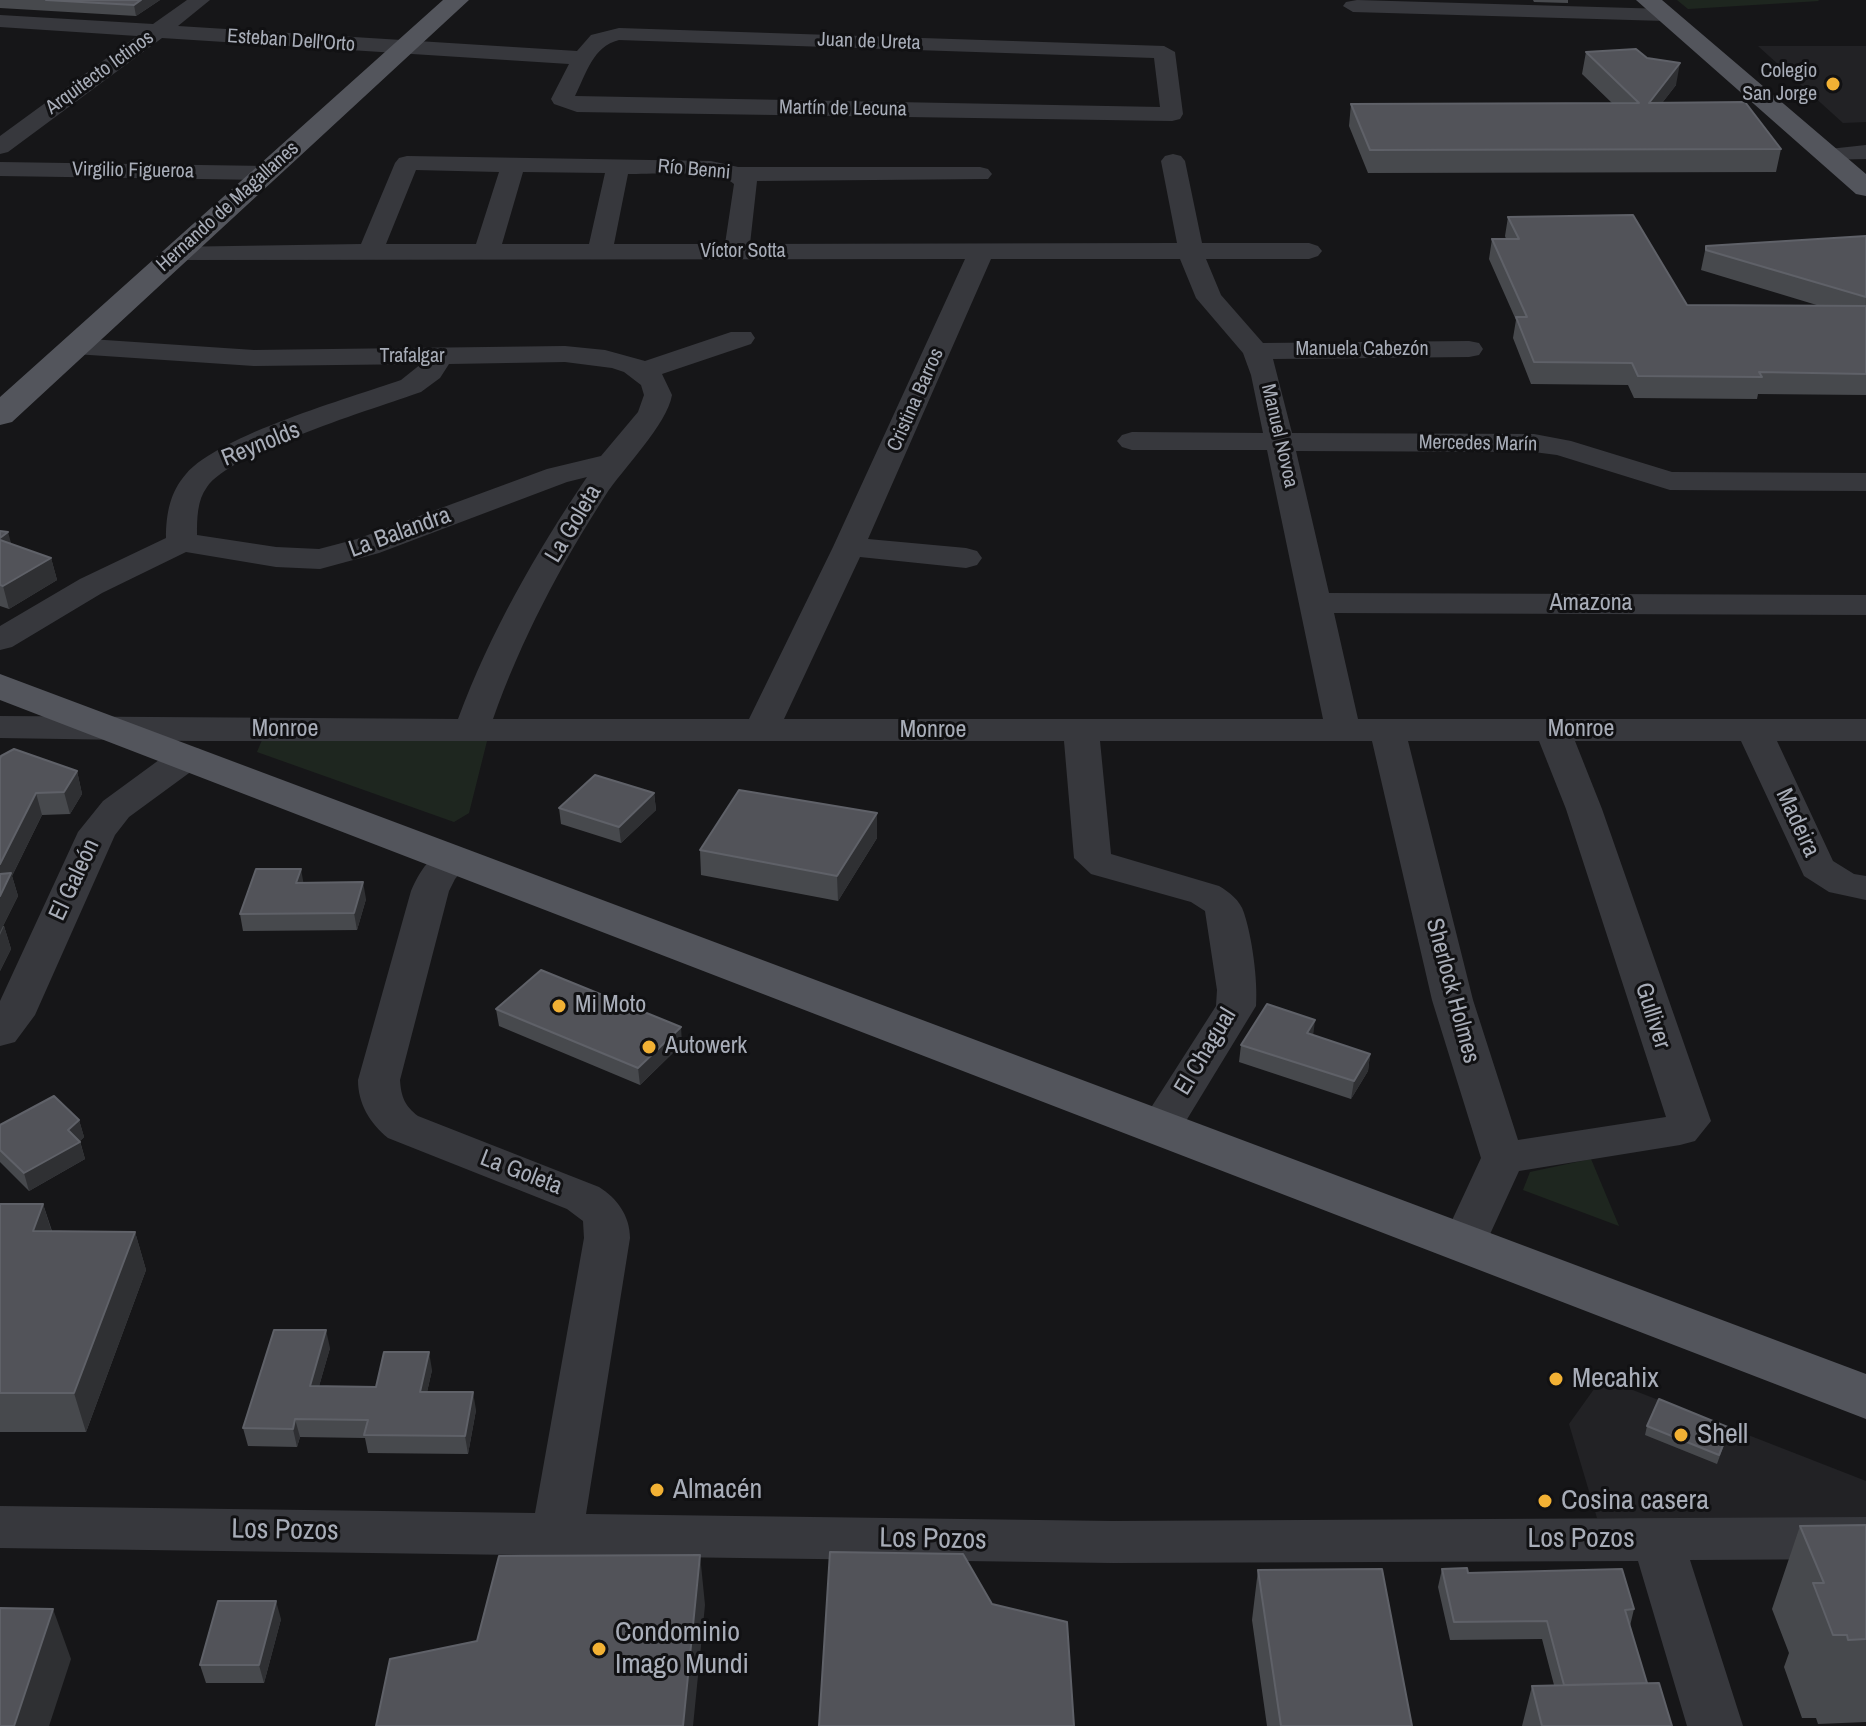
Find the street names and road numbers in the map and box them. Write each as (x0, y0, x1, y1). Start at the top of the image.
street label: Esteban Dell'Orto (226, 25, 356, 57)
street label: Arquitecto Ictinos (41, 26, 159, 120)
street label: Juan de Ureta (817, 28, 921, 56)
street label: Martín de Lecuna (779, 96, 907, 122)
street label: Hernando de Magallanes (152, 137, 304, 277)
street label: Río Benni (657, 155, 731, 185)
street label: Virgilio Figueroa (72, 158, 194, 184)
street label: Víctor Sotta (700, 240, 786, 264)
street label: Manuela Cabezón (1295, 338, 1429, 362)
street label: Trafalgar (379, 345, 445, 369)
street label: Cristina Barros (883, 345, 949, 455)
street label: Manuel Novoa (1255, 382, 1303, 490)
street label: Reynolds (218, 416, 304, 474)
street label: Mercedes Marín (1419, 431, 1537, 457)
street label: La Goleta (540, 480, 608, 568)
street label: La Balandra (345, 501, 455, 565)
street label: Amazona (1549, 590, 1633, 618)
street label: Monroe (252, 716, 318, 744)
street label: Monroe (1548, 716, 1614, 744)
street label: Monroe (900, 717, 966, 745)
street label: Madeira (1769, 784, 1825, 862)
street label: El Galeón (44, 835, 106, 925)
street label: Sherlock Holmes (1419, 915, 1485, 1067)
street label: Gulliver (1628, 979, 1676, 1053)
street label: El Chagual (1169, 1003, 1243, 1101)
street label: La Goleta (476, 1144, 566, 1202)
street label: Los Pozos (231, 1513, 339, 1549)
street label: Los Pozos (879, 1522, 987, 1558)
street label: Los Pozos (1527, 1522, 1635, 1556)

